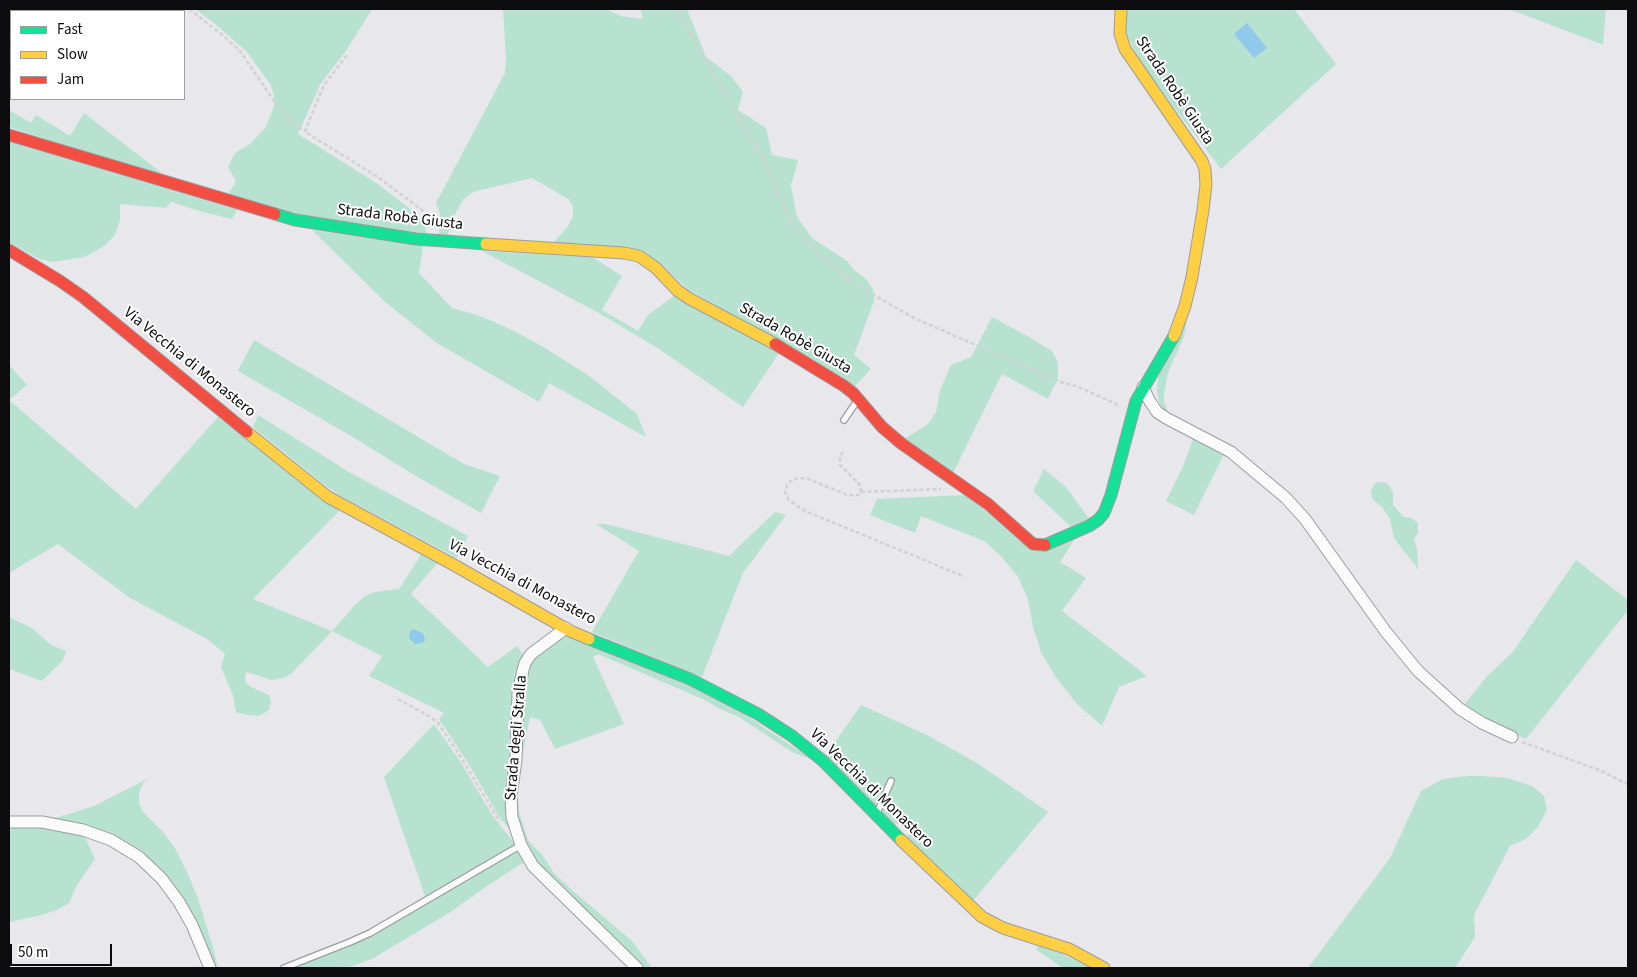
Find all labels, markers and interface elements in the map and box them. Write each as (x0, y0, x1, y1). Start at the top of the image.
legend (10, 10, 185, 100)
text: Fast (57, 19, 83, 40)
street label: Strada Robè Giusta (1131, 33, 1217, 149)
text: Slow (57, 44, 88, 65)
text: Jam (57, 69, 84, 90)
street label: Strada Robè Giusta (336, 201, 464, 235)
street label: Strada Robè Giusta (735, 299, 855, 379)
street label: Via Vecchia di Monastero (119, 304, 259, 422)
street label: Via Vecchia di Monastero (445, 536, 599, 630)
street label: Strada degli Stralla (502, 674, 532, 802)
street label: Via Vecchia di Monastero (805, 725, 937, 853)
scale bar (12, 934, 115, 966)
text: 50 m (18, 942, 48, 963)

